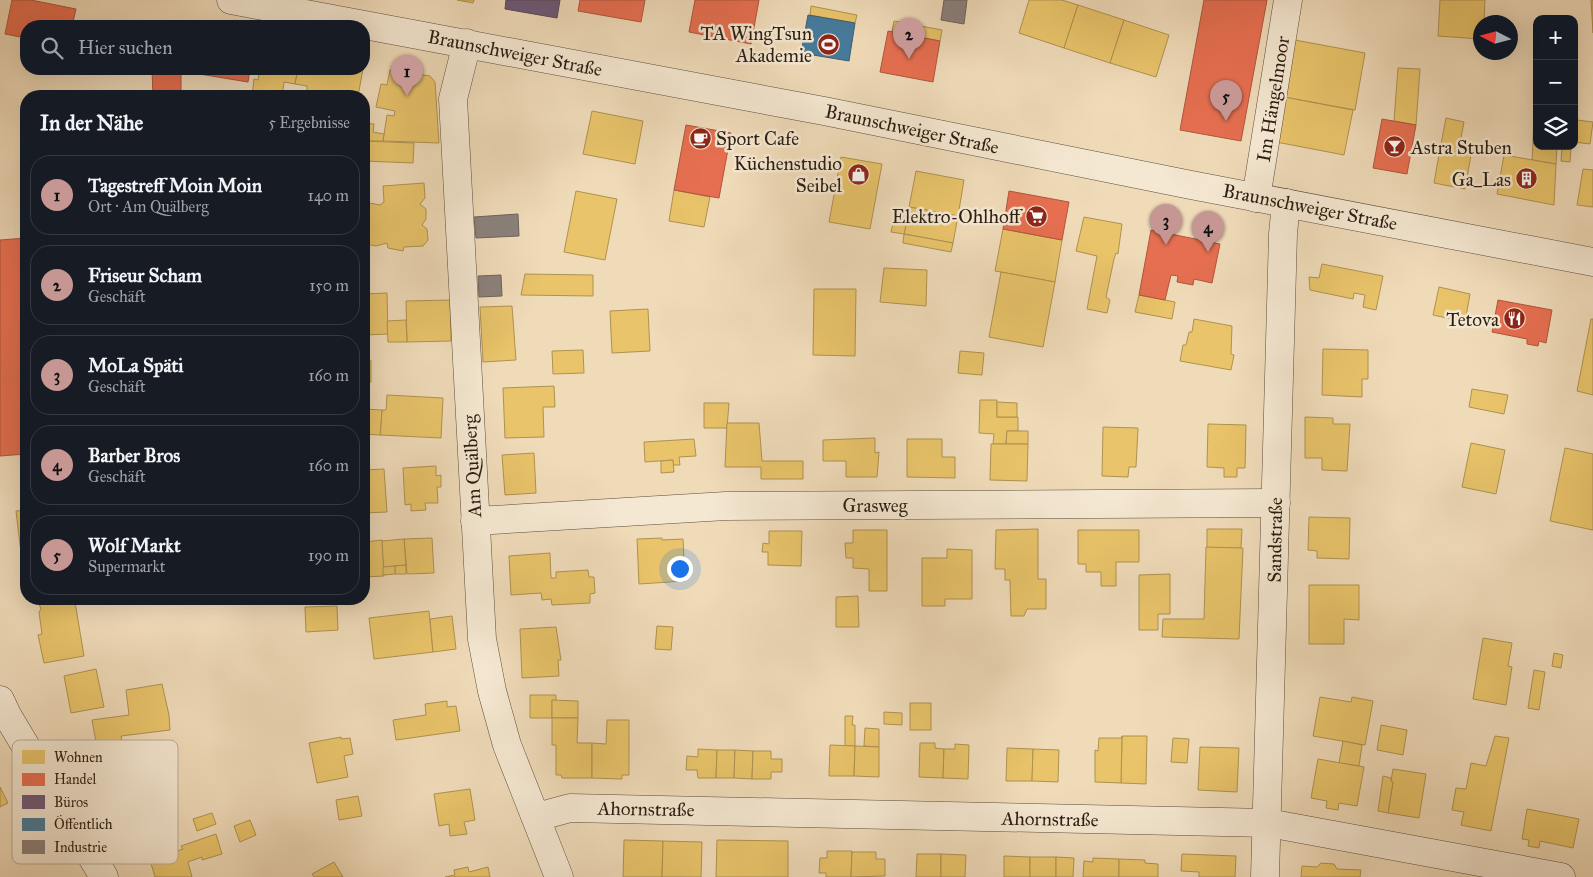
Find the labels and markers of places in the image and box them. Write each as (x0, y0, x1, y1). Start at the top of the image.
pin: 2 (893, 18, 925, 59)
place label: TA WingTsun Akademie (700, 22, 812, 67)
sports icon: TA WingTsun Akademie (816, 32, 840, 56)
pin: 1 (391, 55, 423, 96)
pin: 5 (1210, 80, 1242, 121)
cafe icon: Sport Cafe (688, 126, 712, 150)
place label: Sport Cafe (716, 127, 799, 150)
bar icon: Astra Stuben (1383, 135, 1407, 159)
place label: Astra Stuben (1410, 136, 1512, 159)
place label: Küchenstudio Seibel (734, 152, 843, 197)
shop icon: Küchenstudio Seibel (846, 162, 870, 186)
building icon: Ga_Las (1515, 167, 1539, 191)
place label: Ga_Las (1452, 168, 1511, 191)
supermarket icon: Elektro-Ohlhoff (1024, 204, 1048, 228)
pin: 3 (1150, 204, 1182, 245)
place label: Elektro-Ohlhoff (892, 205, 1024, 228)
pin: 4 (1192, 211, 1224, 252)
restaurant icon: Tetova (1503, 307, 1527, 331)
place label: Tetova (1446, 308, 1500, 331)

